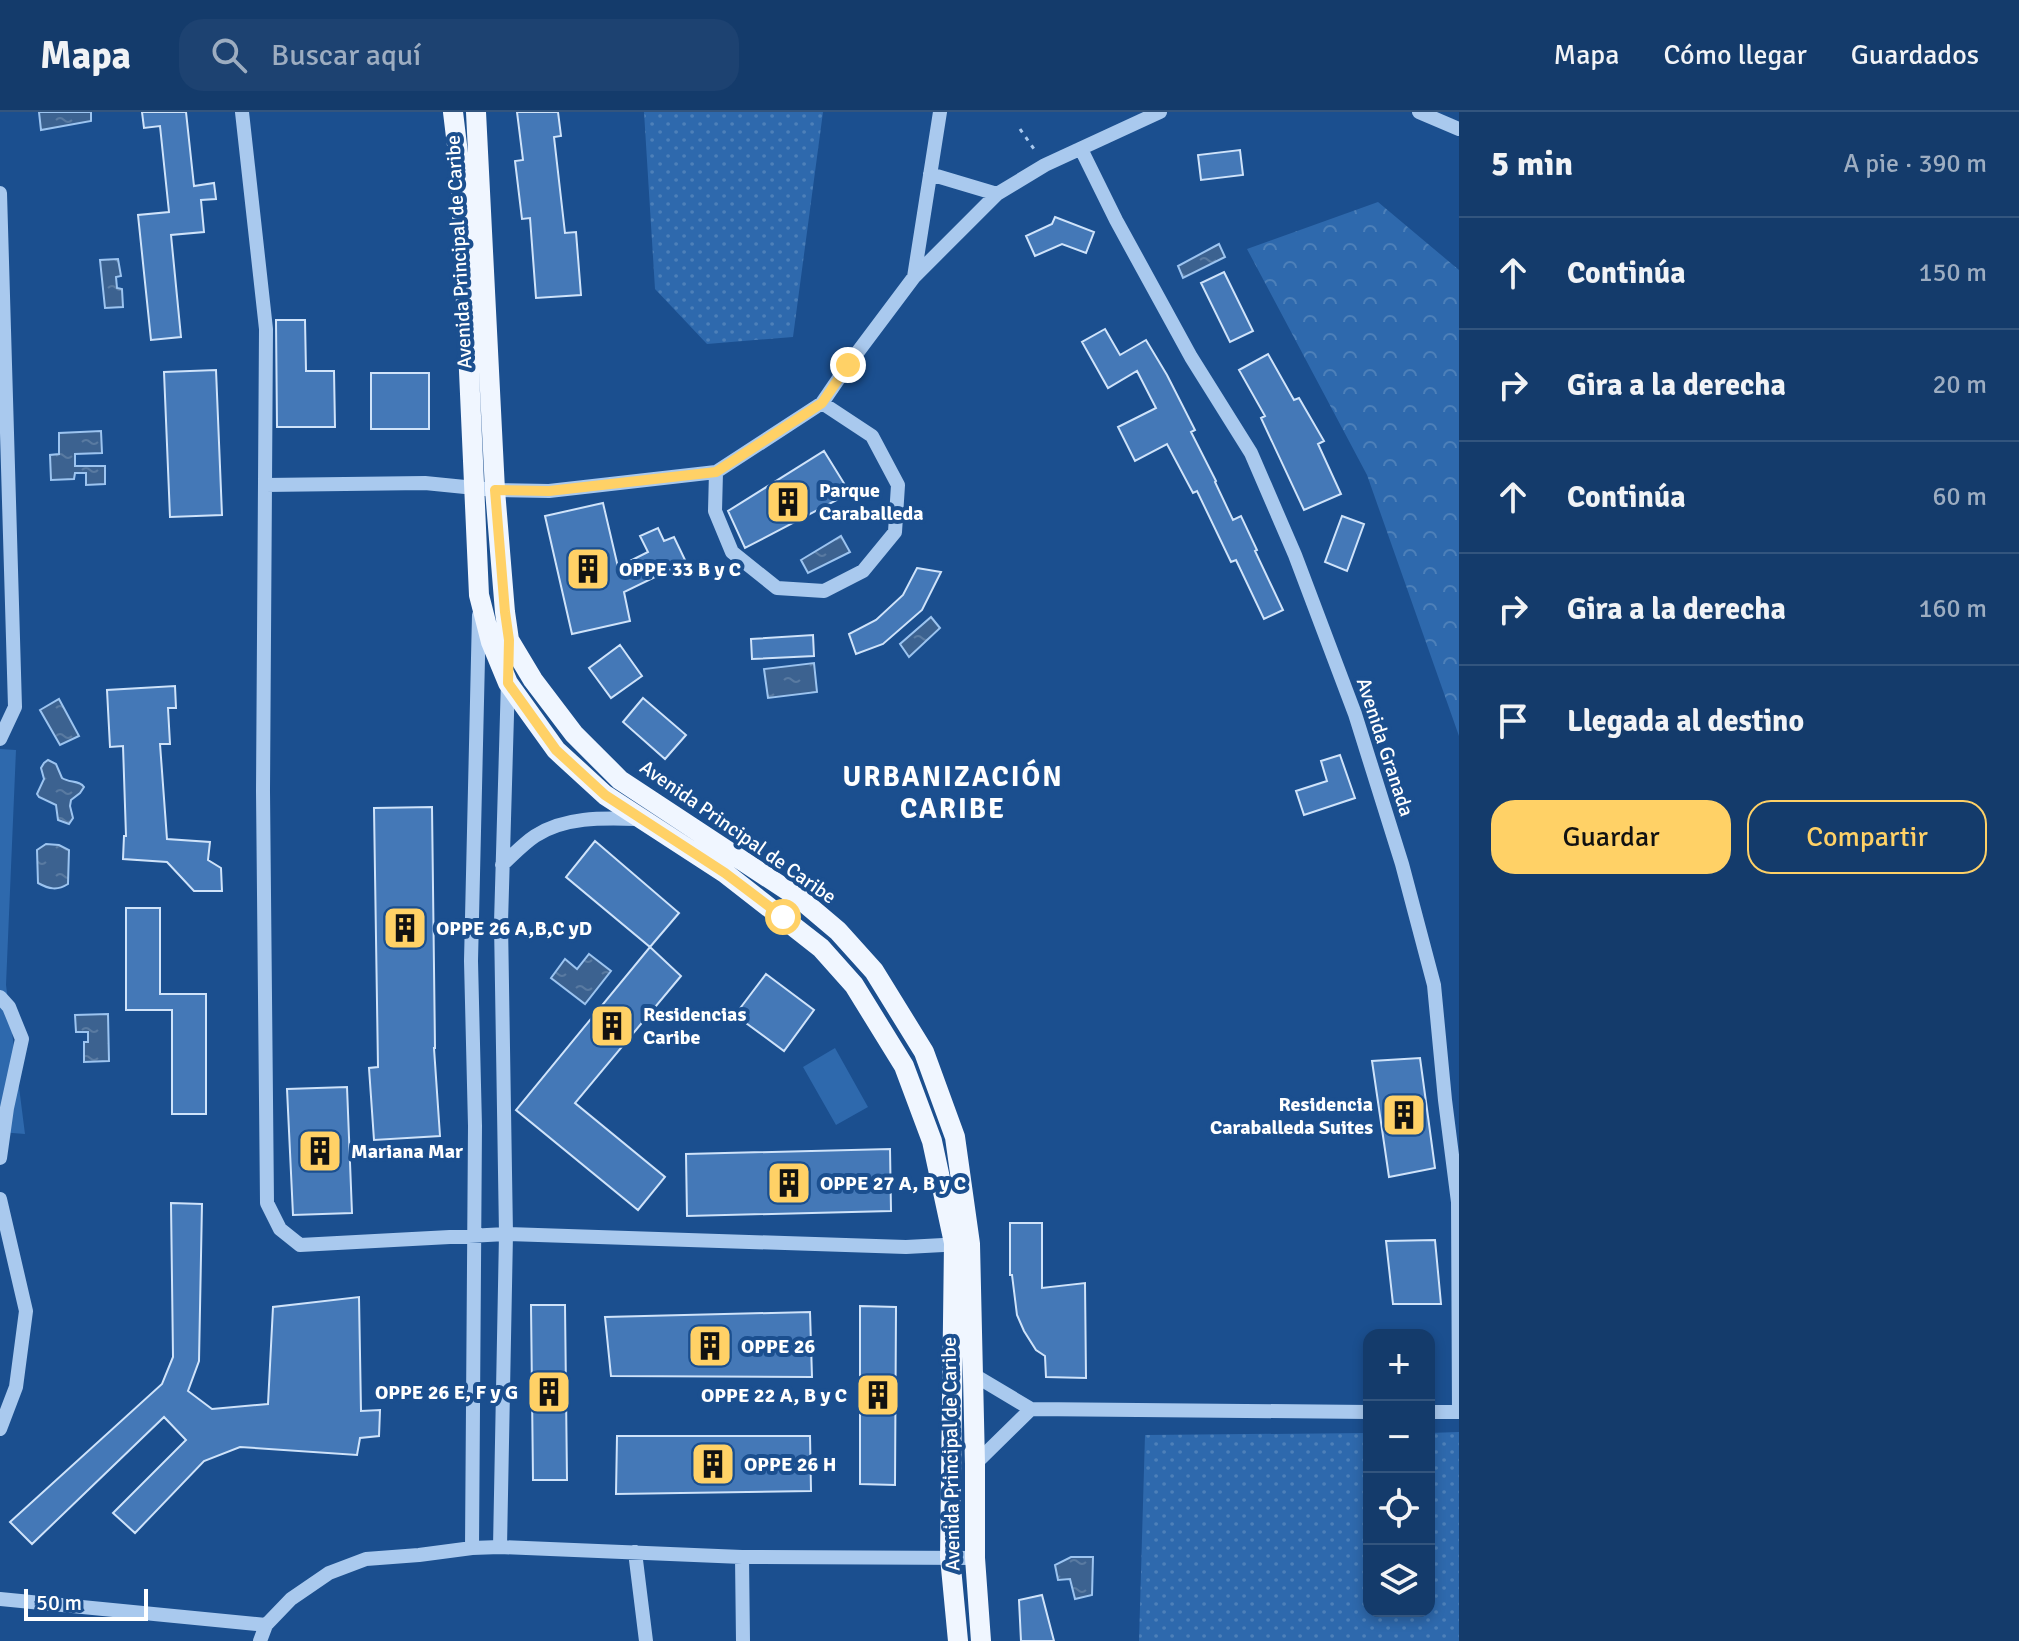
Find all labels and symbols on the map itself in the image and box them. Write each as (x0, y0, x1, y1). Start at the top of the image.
street label: Avenida Principal de Caribe (440, 134, 478, 370)
route end (830, 347, 866, 383)
building icon: Parque Caraballeda (764, 478, 812, 526)
place label: Parque Caraballeda (819, 478, 923, 526)
building icon: OPPE 33 B y C (564, 545, 612, 593)
place label: OPPE 33 B y C (619, 557, 741, 582)
street label: Avenida Granada (1351, 675, 1419, 819)
street label: Avenida Principal de Caribe (635, 755, 841, 909)
district label: URBANIZACIÓN CARIBE (842, 758, 1064, 826)
route start (765, 899, 801, 935)
building icon: OPPE 26 A,B,C yD (381, 904, 429, 952)
place label: OPPE 26 A,B,C yD (436, 916, 592, 941)
building icon: Residencias Caribe (588, 1002, 636, 1050)
place label: Residencias Caribe (643, 1002, 746, 1050)
building icon: Residencia Caraballeda Suites (1380, 1091, 1428, 1139)
place label: Residencia Caraballeda Suites (1210, 1092, 1373, 1140)
building icon: Mariana Mar (296, 1127, 344, 1175)
place label: Mariana Mar (351, 1139, 463, 1164)
building icon: OPPE 27 A, B y C (765, 1159, 813, 1207)
place label: OPPE 27 A, B y C (820, 1171, 966, 1196)
building icon: OPPE 26 (686, 1322, 734, 1370)
place label: OPPE 26 (741, 1334, 816, 1359)
street label: Avenida Principal de Caribe (936, 1337, 966, 1571)
building icon: OPPE 26 E, F y G (525, 1368, 573, 1416)
building icon: OPPE 22 A, B y C (854, 1371, 902, 1419)
place label: OPPE 26 E, F y G (375, 1380, 518, 1405)
place label: OPPE 22 A, B y C (701, 1383, 847, 1408)
building icon: OPPE 26 H (689, 1440, 737, 1488)
place label: OPPE 26 H (744, 1452, 836, 1477)
scale bar (24, 1585, 148, 1621)

